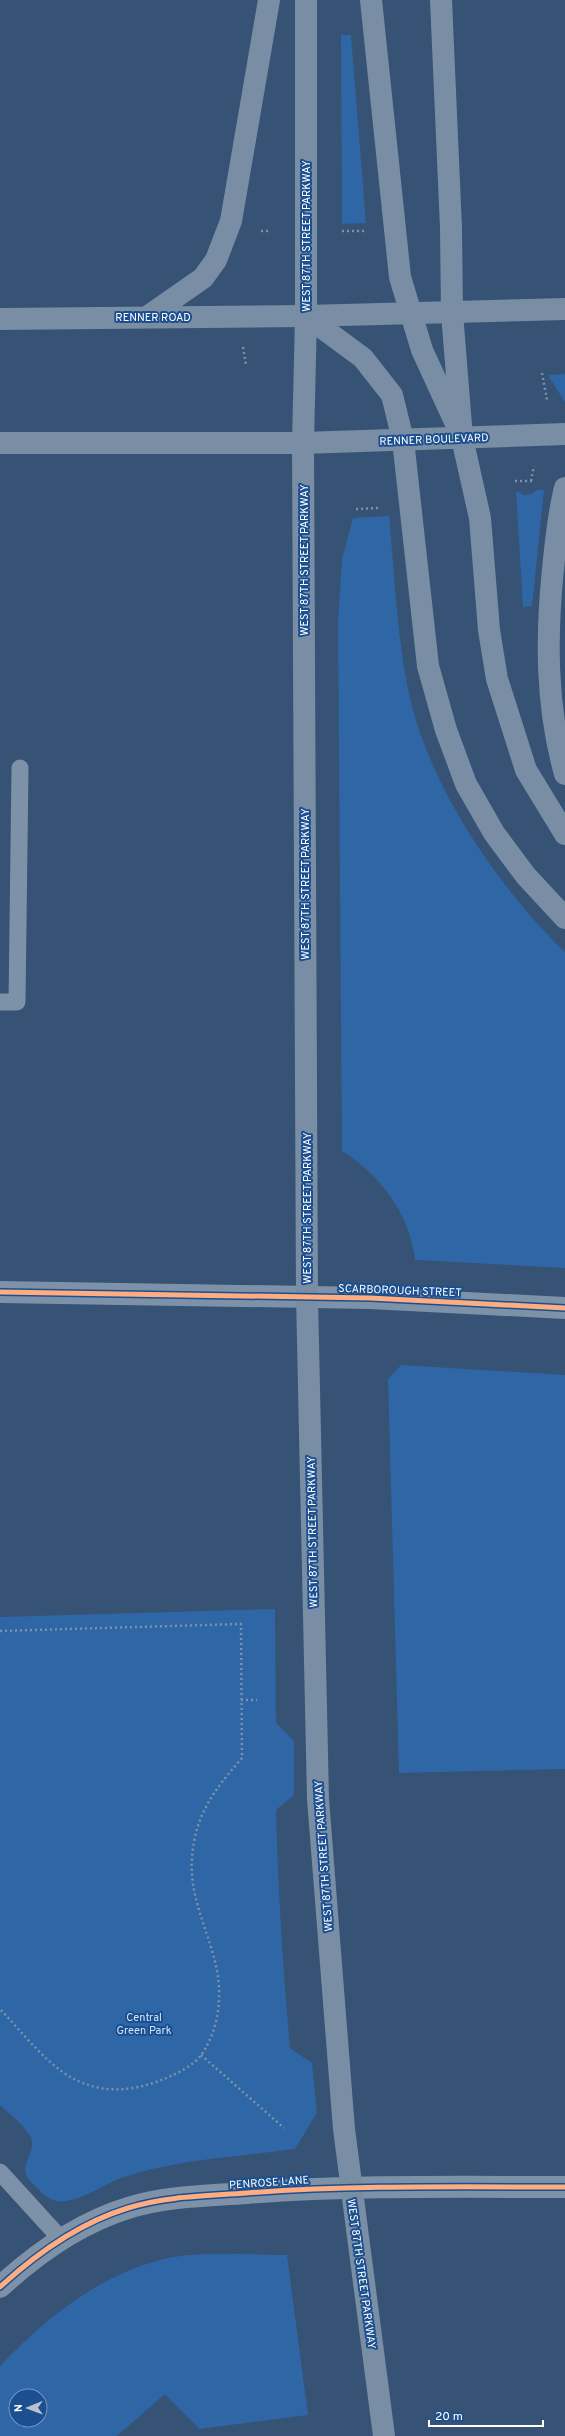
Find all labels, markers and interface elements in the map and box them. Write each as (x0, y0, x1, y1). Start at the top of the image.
street label: WEST 87TH STREET PARKWAY (300, 160, 314, 312)
street label: RENNER ROAD (115, 311, 191, 325)
street label: RENNER BOULEVARD (379, 431, 489, 449)
street label: WEST 87TH STREET PARKWAY (298, 484, 312, 636)
street label: WEST 87TH STREET PARKWAY (299, 808, 313, 960)
street label: WEST 87TH STREET PARKWAY (301, 1132, 315, 1284)
street label: SCARBOROUGH STREET (338, 1282, 462, 1300)
street label: WEST 87TH STREET PARKWAY (305, 1456, 321, 1608)
street label: WEST 87TH STREET PARKWAY (312, 1780, 336, 1932)
park label: Central Green Park (116, 2011, 172, 2038)
street label: PENROSE LANE (229, 2173, 310, 2193)
street label: WEST 87TH STREET PARKWAY (344, 2198, 378, 2350)
north arrow (8, 2388, 48, 2428)
scale bar (429, 2402, 543, 2428)
text: N (12, 2404, 26, 2412)
text: 20 m (435, 2409, 463, 2425)

